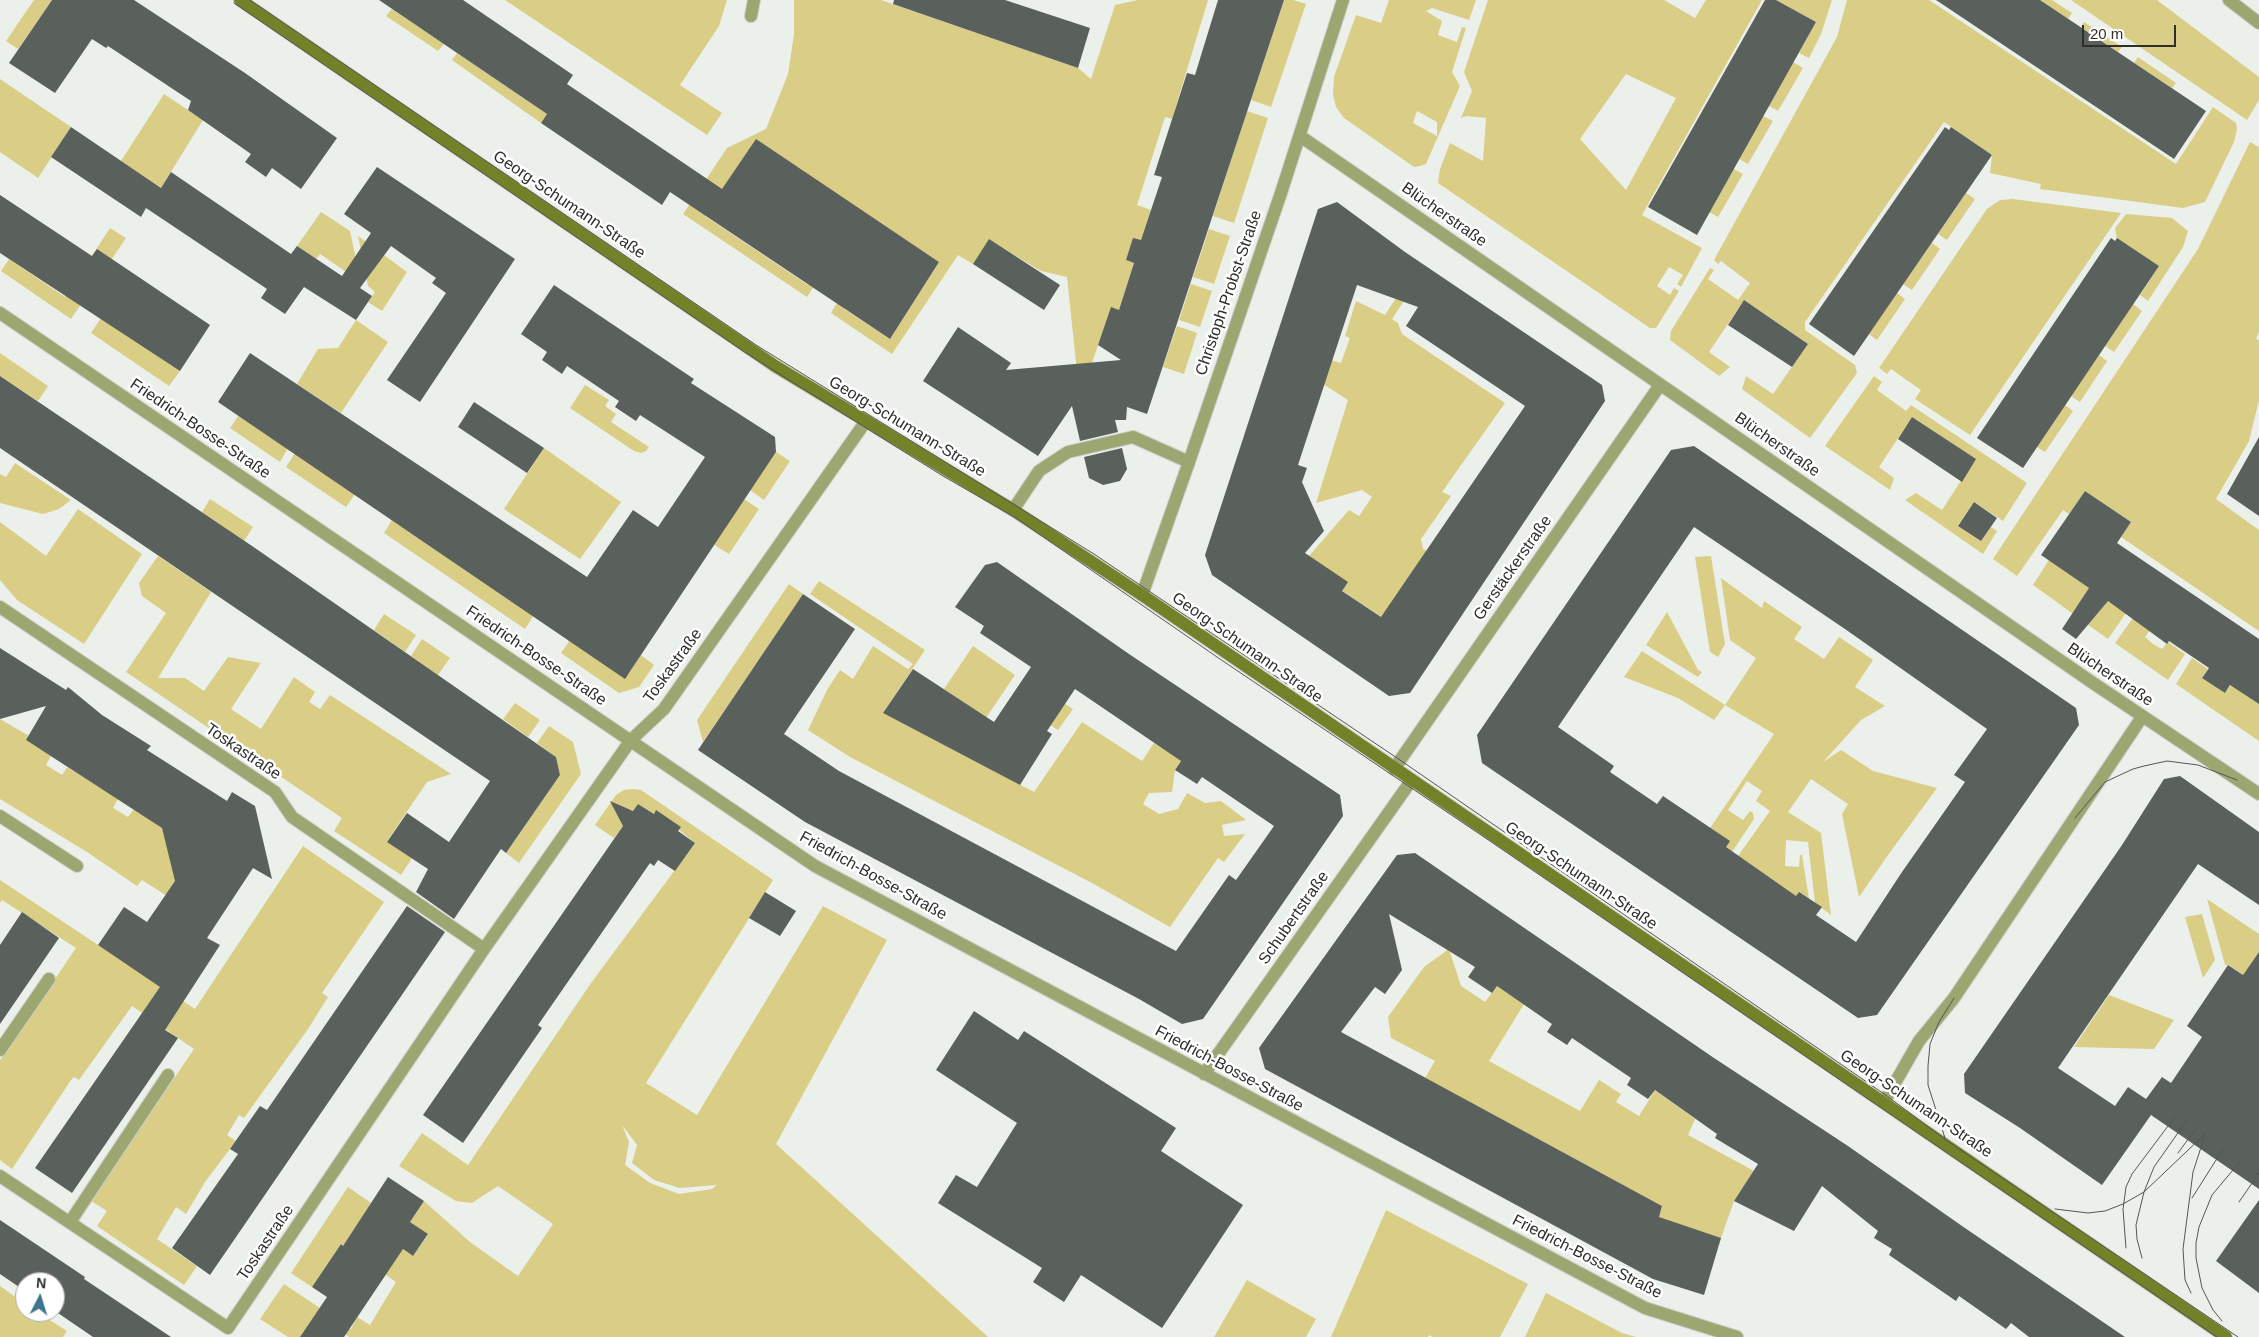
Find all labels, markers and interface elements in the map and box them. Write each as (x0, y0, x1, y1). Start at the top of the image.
scale bar (2084, 15, 2178, 47)
text: 20 m (2090, 25, 2123, 42)
street label: Georg-Schumann-Straße (489, 147, 649, 263)
street label: Blücherstraße (1398, 179, 1490, 251)
street label: Christoph-Probst-Straße (1192, 208, 1266, 378)
street label: Georg-Schumann-Straße (825, 373, 989, 481)
street label: Friedrich-Bosse-Straße (126, 375, 274, 483)
street label: Blücherstraße (1731, 409, 1823, 481)
street label: Gerstäckerstraße (1470, 512, 1556, 624)
street label: Georg-Schumann-Straße (1168, 589, 1326, 707)
street label: Friedrich-Bosse-Straße (462, 602, 610, 710)
street label: Toskastraße (640, 625, 706, 707)
street label: Blücherstraße (2063, 639, 2157, 711)
street label: Toskastraße (202, 720, 284, 784)
street label: Georg-Schumann-Straße (1501, 818, 1661, 934)
street label: Friedrich-Bosse-Straße (796, 828, 950, 924)
street label: Schubertstraße (1255, 868, 1333, 968)
street label: Friedrich-Bosse-Straße (1151, 1022, 1307, 1116)
street label: Georg-Schumann-Straße (1836, 1046, 1996, 1162)
street label: Toskastraße (234, 1202, 298, 1284)
street label: Friedrich-Bosse-Straße (1509, 1211, 1665, 1303)
north arrow (15, 1272, 65, 1322)
text: N (35, 1275, 47, 1291)

